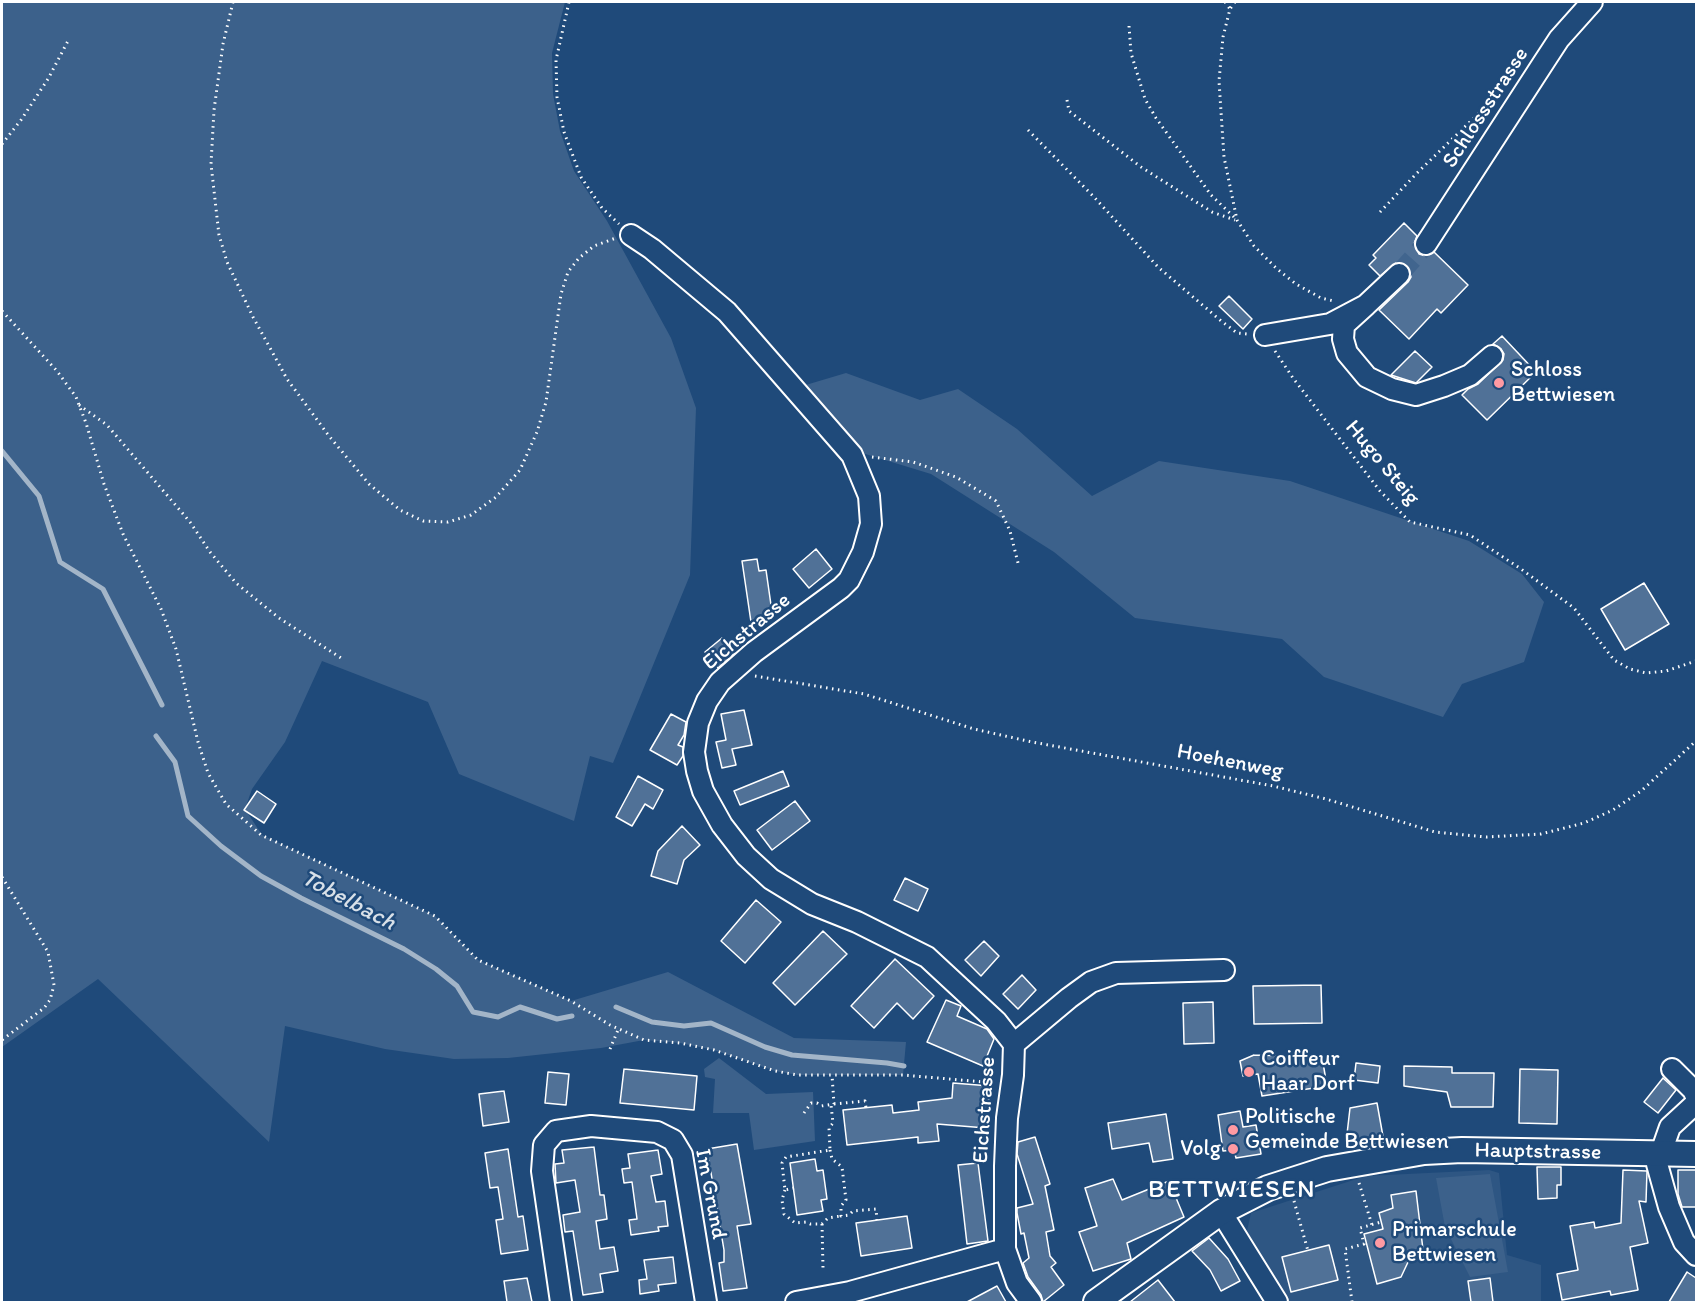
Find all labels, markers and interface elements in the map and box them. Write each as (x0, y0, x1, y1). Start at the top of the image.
street label: Schlossstrasse (1437, 43, 1535, 173)
place label: Schloss Bettwiesen (1511, 357, 1615, 408)
marker: Schloss Bettwiesen (1492, 376, 1506, 390)
street label: Hugo Steig (1339, 415, 1425, 511)
street label: Eichstrasse (698, 588, 796, 676)
street label: Hoehenweg (1175, 739, 1285, 785)
water label: Tobelbach (296, 864, 400, 938)
place label: Coiffeur Haar Dorf (1261, 1046, 1355, 1098)
street label: Eichstrasse (968, 1056, 1002, 1164)
marker: Coiffeur Haar Dorf (1242, 1065, 1256, 1079)
place label: Politische Gemeinde Bettwiesen (1245, 1104, 1449, 1156)
marker: Politische Gemeinde Bettwiesen (1226, 1123, 1240, 1137)
place label: Volg (1180, 1136, 1221, 1162)
street label: Hauptstrasse (1474, 1138, 1602, 1166)
marker: Volg (1226, 1142, 1240, 1156)
street label: Im Grund (688, 1147, 732, 1241)
district label: BETTWIESEN (1149, 1174, 1315, 1206)
place label: Primarschule Bettwiesen (1392, 1217, 1517, 1268)
marker: Primarschule Bettwiesen (1373, 1236, 1387, 1250)

